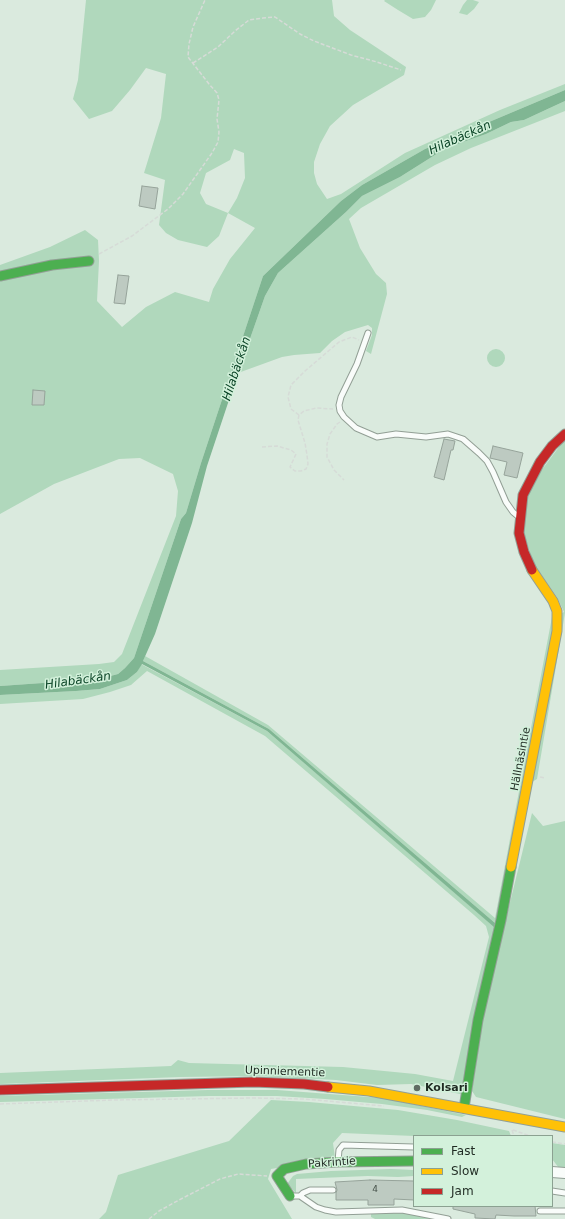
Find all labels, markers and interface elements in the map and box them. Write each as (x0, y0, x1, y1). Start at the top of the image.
water label: Hilabäckån (427, 118, 493, 158)
water label: Hilabäckån (220, 335, 254, 403)
water label: Hilabäckån (44, 669, 112, 693)
street label: Hällnäsintie (508, 726, 534, 792)
street label: Upinniementie (245, 1064, 325, 1080)
place label: Kolsari (425, 1081, 468, 1095)
marker: Kolsari (412, 1083, 422, 1093)
legend (413, 1135, 553, 1207)
text: Fast (451, 1144, 475, 1158)
street label: Pakrintie (308, 1155, 356, 1171)
text: Slow (451, 1164, 479, 1178)
text: Jam (451, 1184, 474, 1198)
house number: 4 (372, 1185, 378, 1195)

